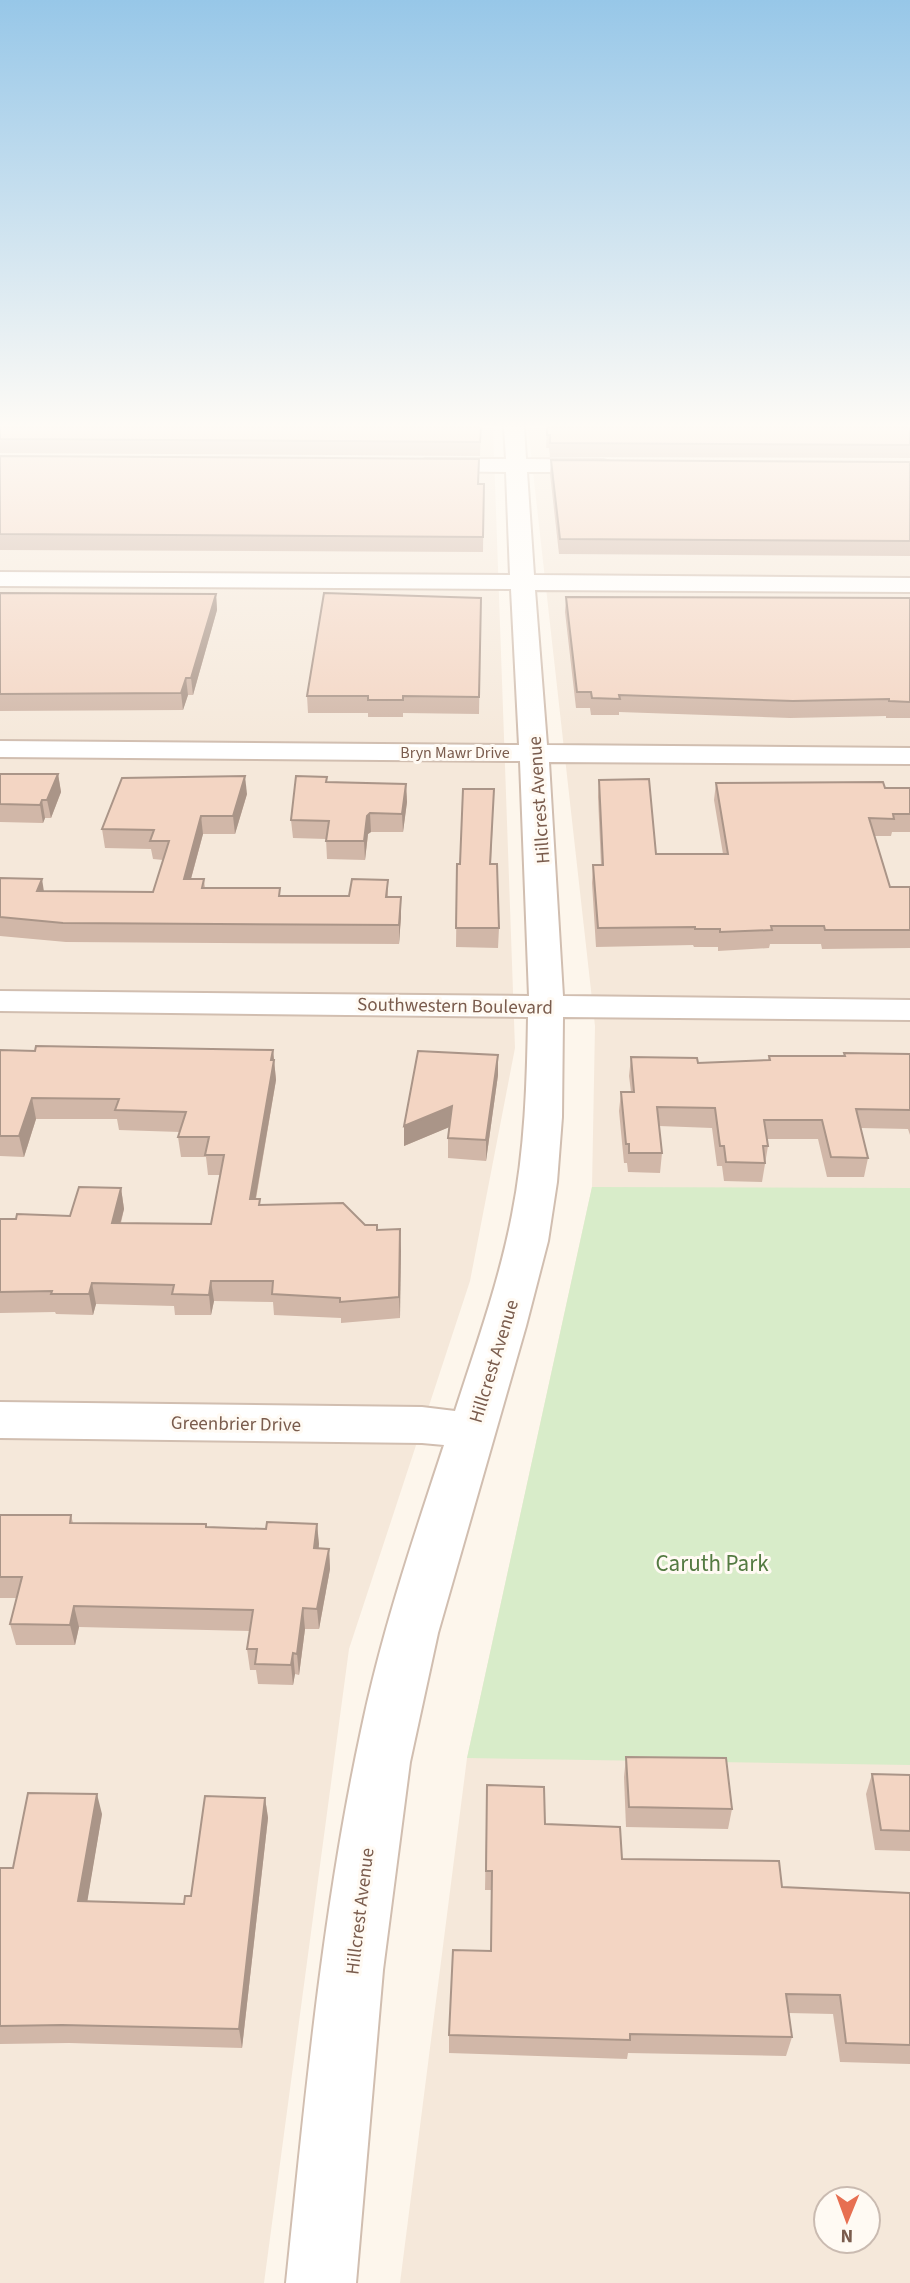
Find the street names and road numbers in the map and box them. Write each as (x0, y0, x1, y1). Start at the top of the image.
street label: Hillcrest Avenue (522, 735, 557, 864)
street label: Bryn Mawr Drive (400, 742, 510, 764)
street label: Southwestern Boulevard (357, 991, 553, 1022)
street label: Hillcrest Avenue (463, 1296, 526, 1426)
street label: Greenbrier Drive (171, 1410, 301, 1439)
street label: Hillcrest Avenue (339, 1846, 382, 1976)

